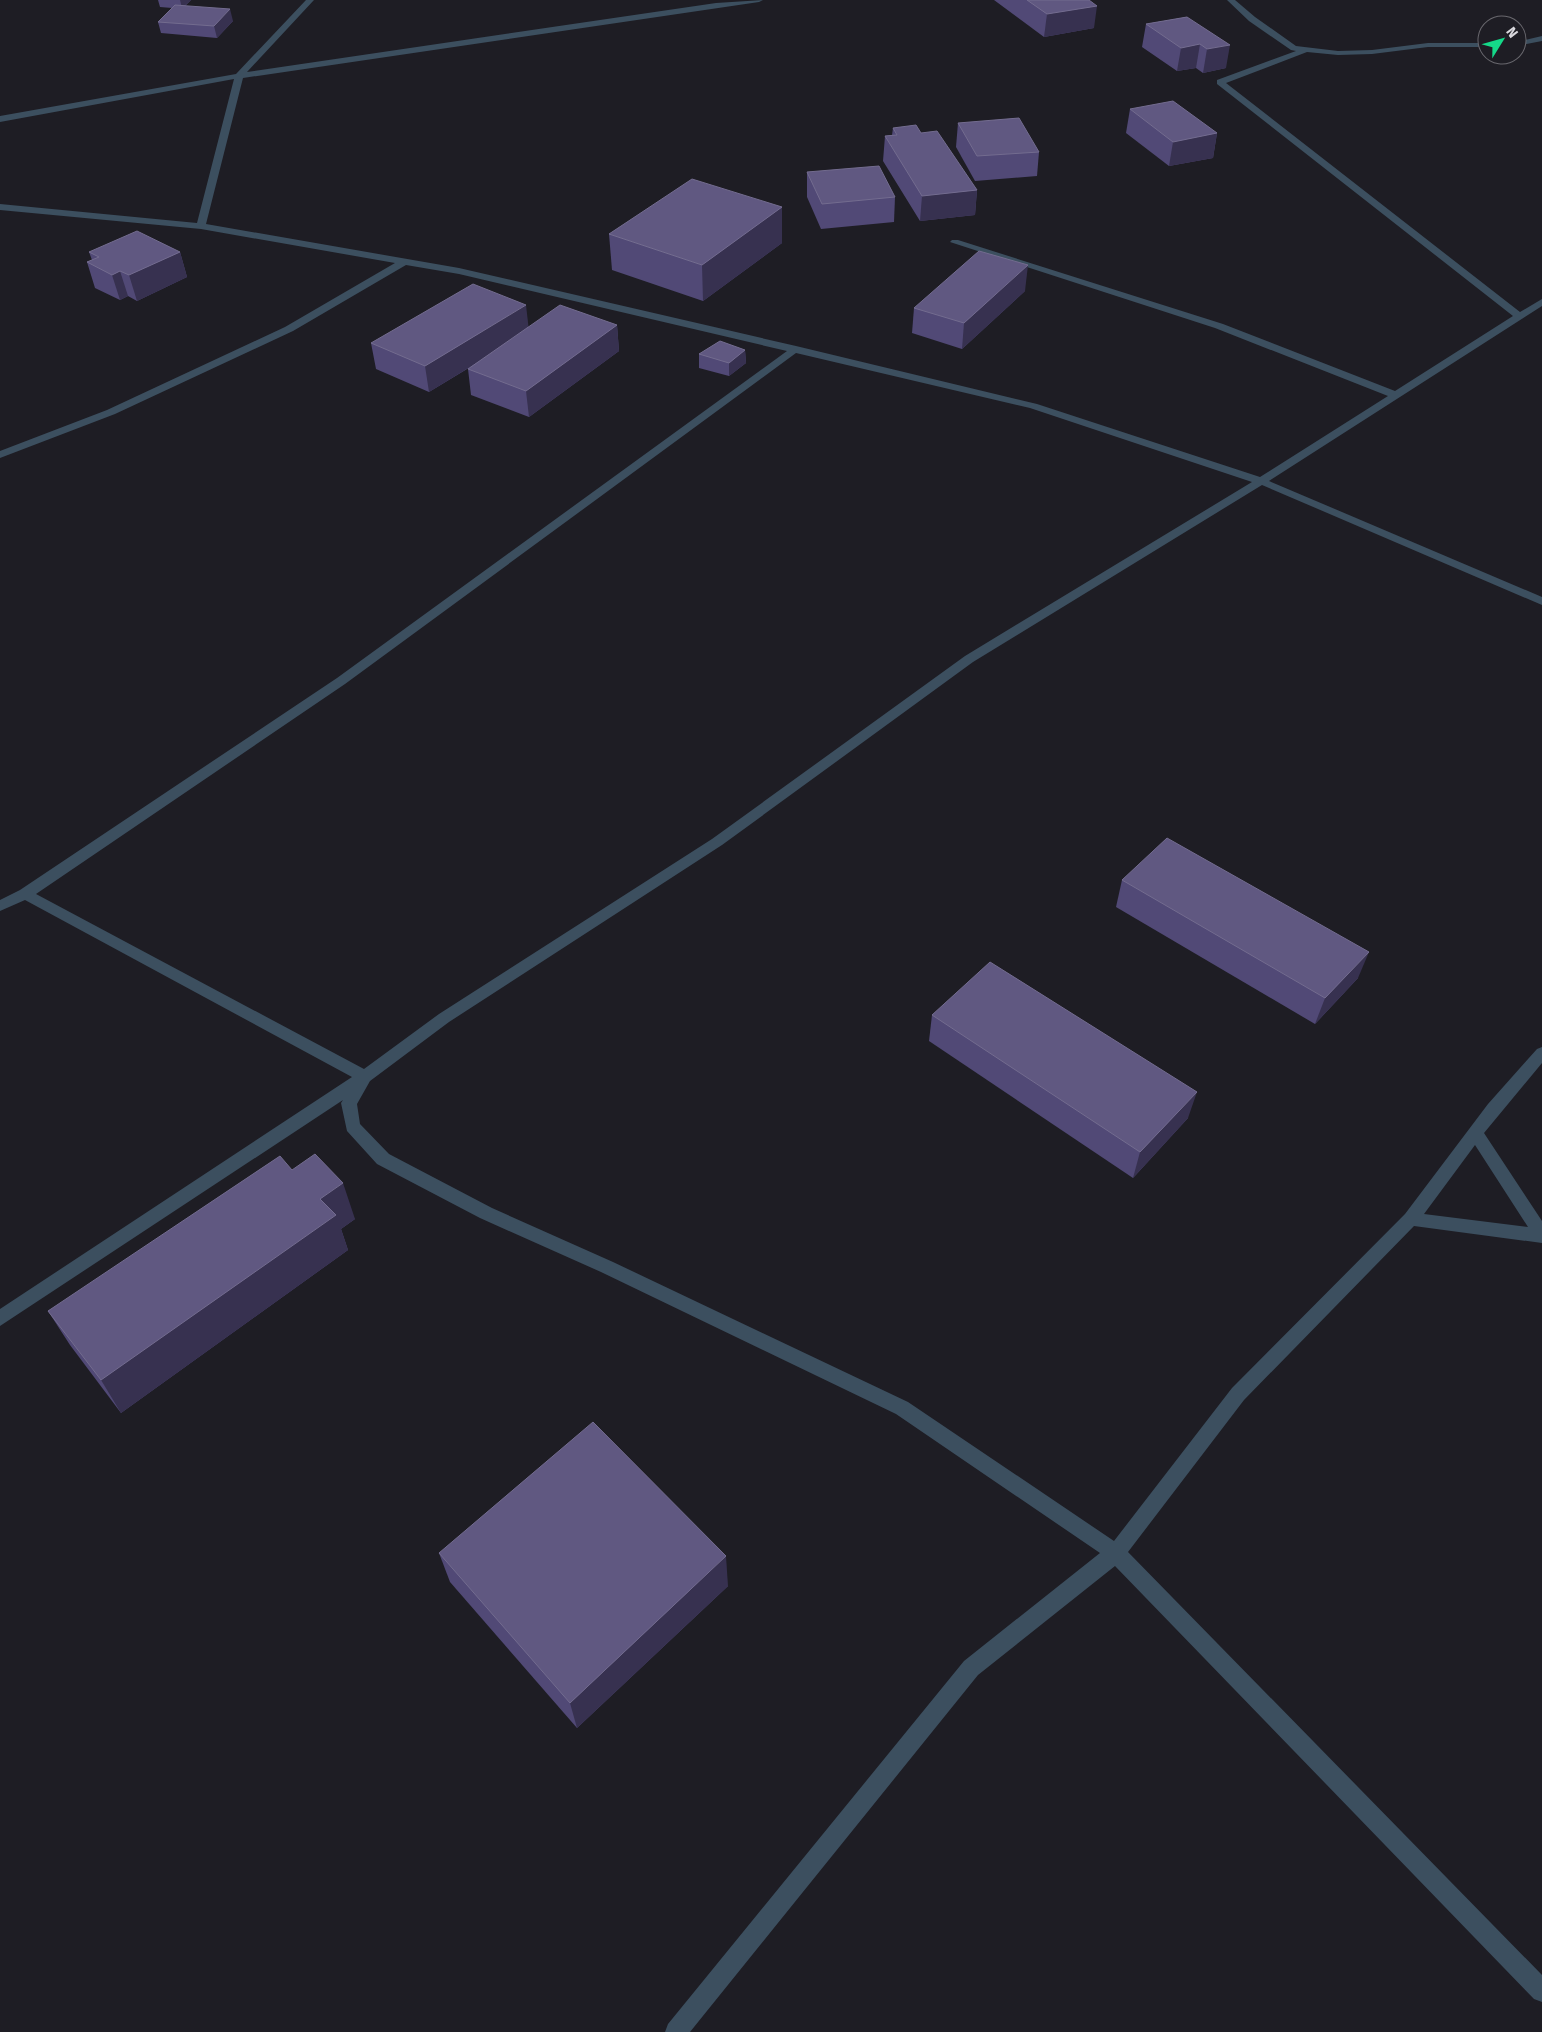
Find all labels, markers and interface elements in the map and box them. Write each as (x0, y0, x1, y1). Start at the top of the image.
north arrow (1477, 15, 1527, 65)
text: N (1502, 24, 1522, 41)

